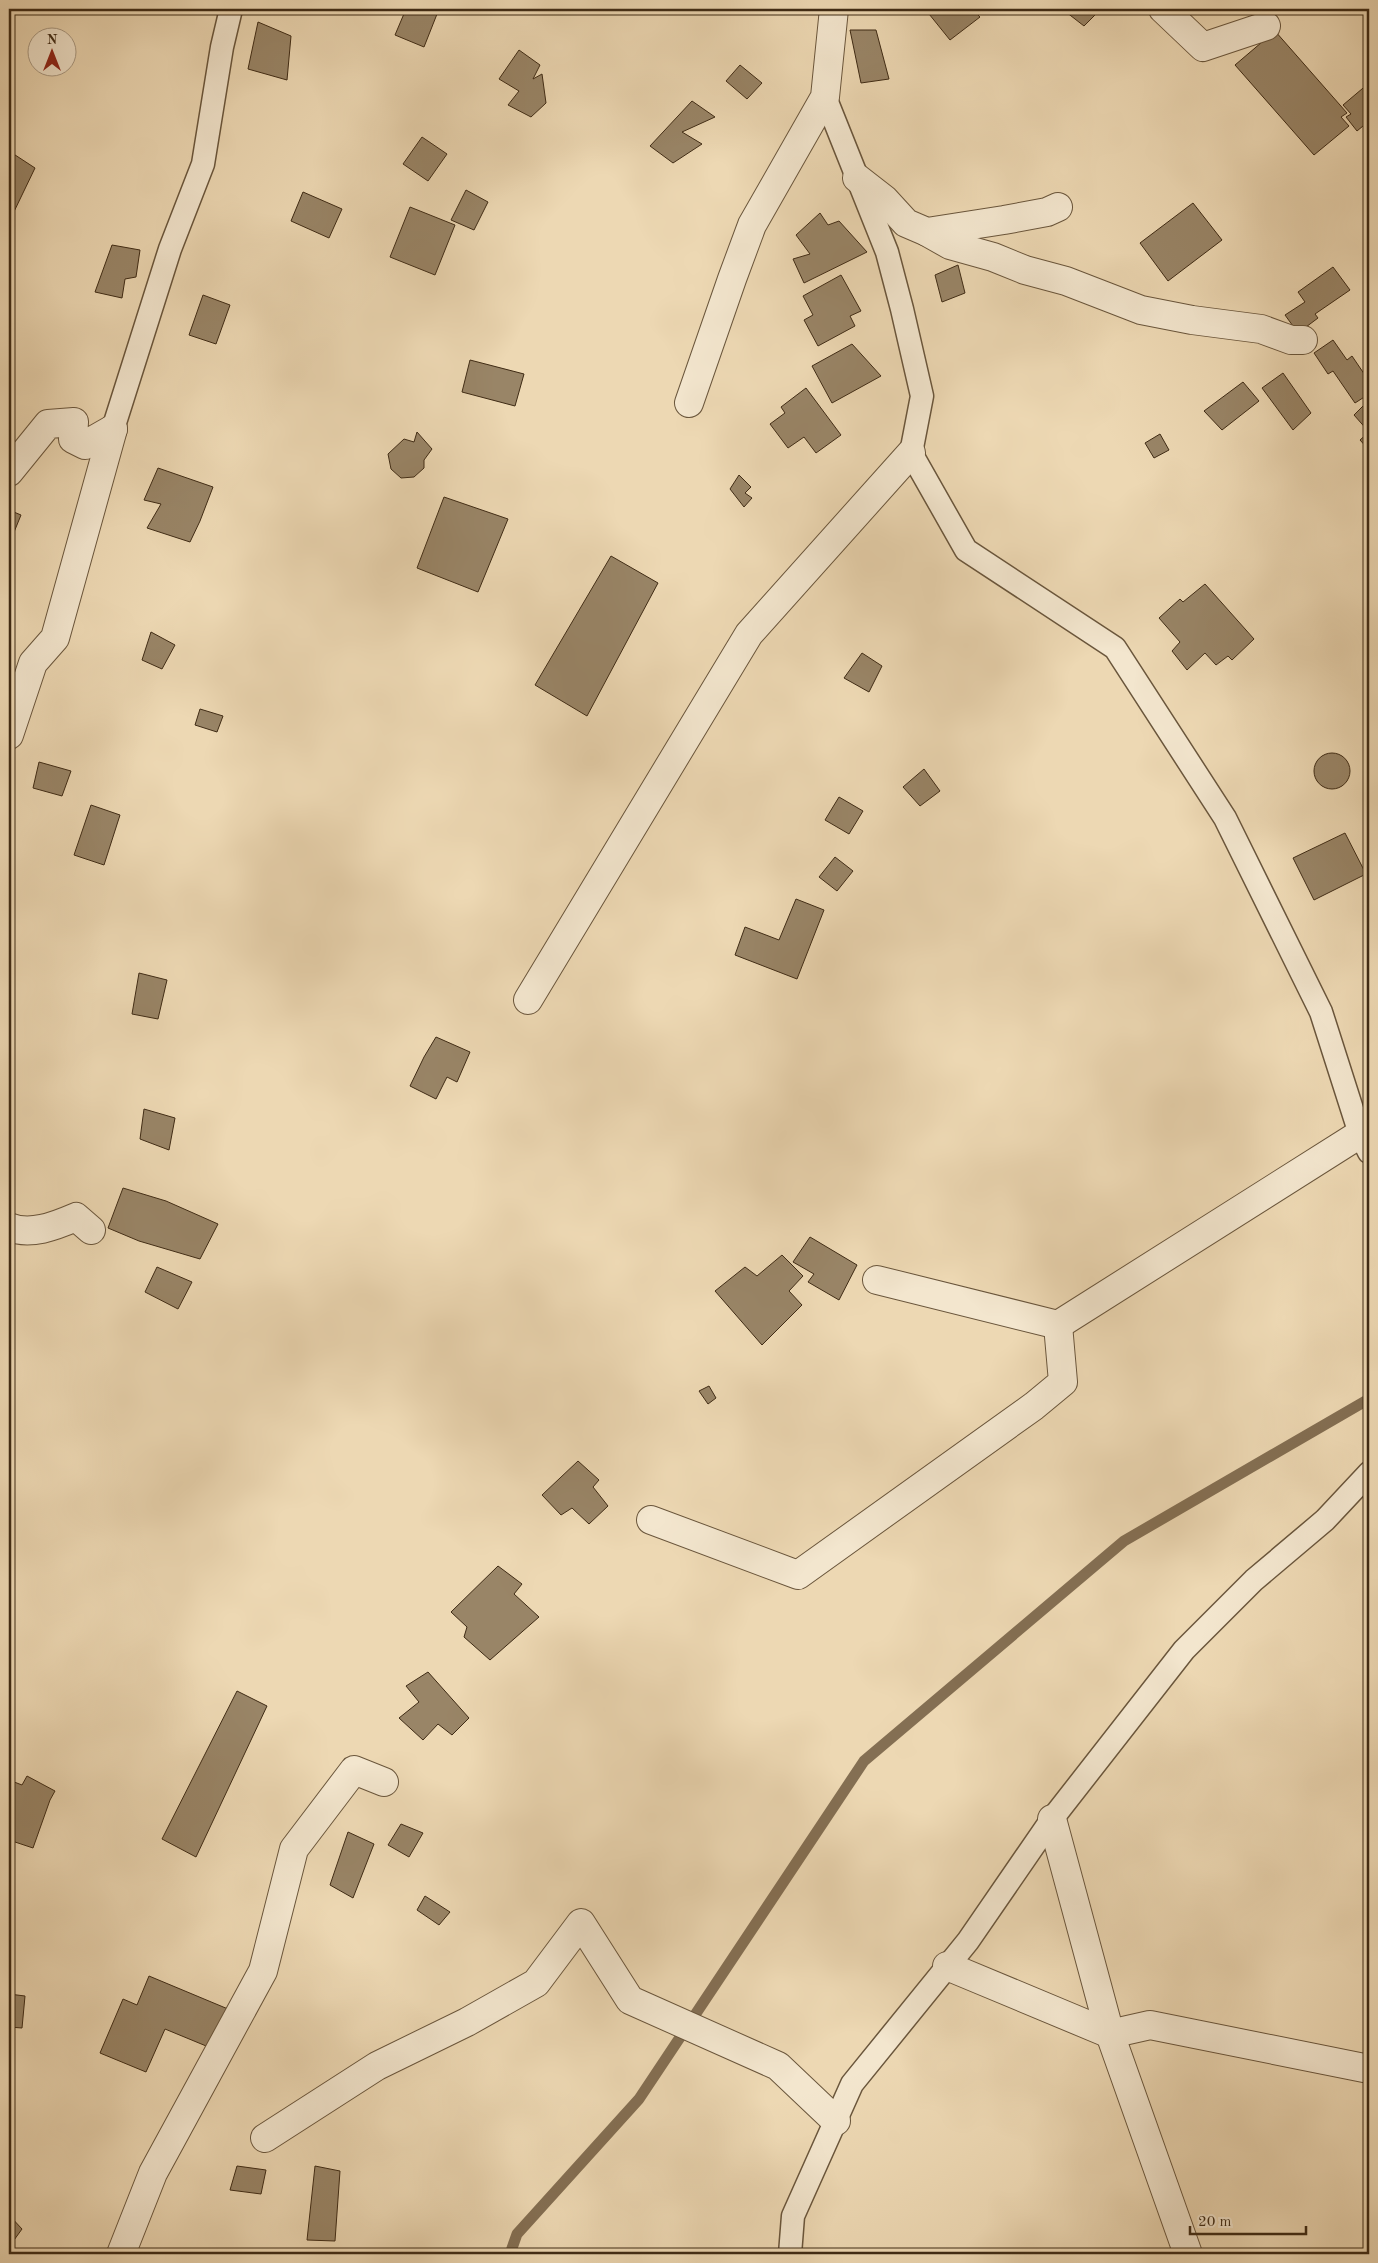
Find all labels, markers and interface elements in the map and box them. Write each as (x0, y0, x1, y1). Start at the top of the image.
north arrow (28, 28, 78, 78)
text: N (47, 33, 58, 47)
scale bar (1190, 2203, 1307, 2235)
text: 20 m (1198, 2215, 1232, 2230)

